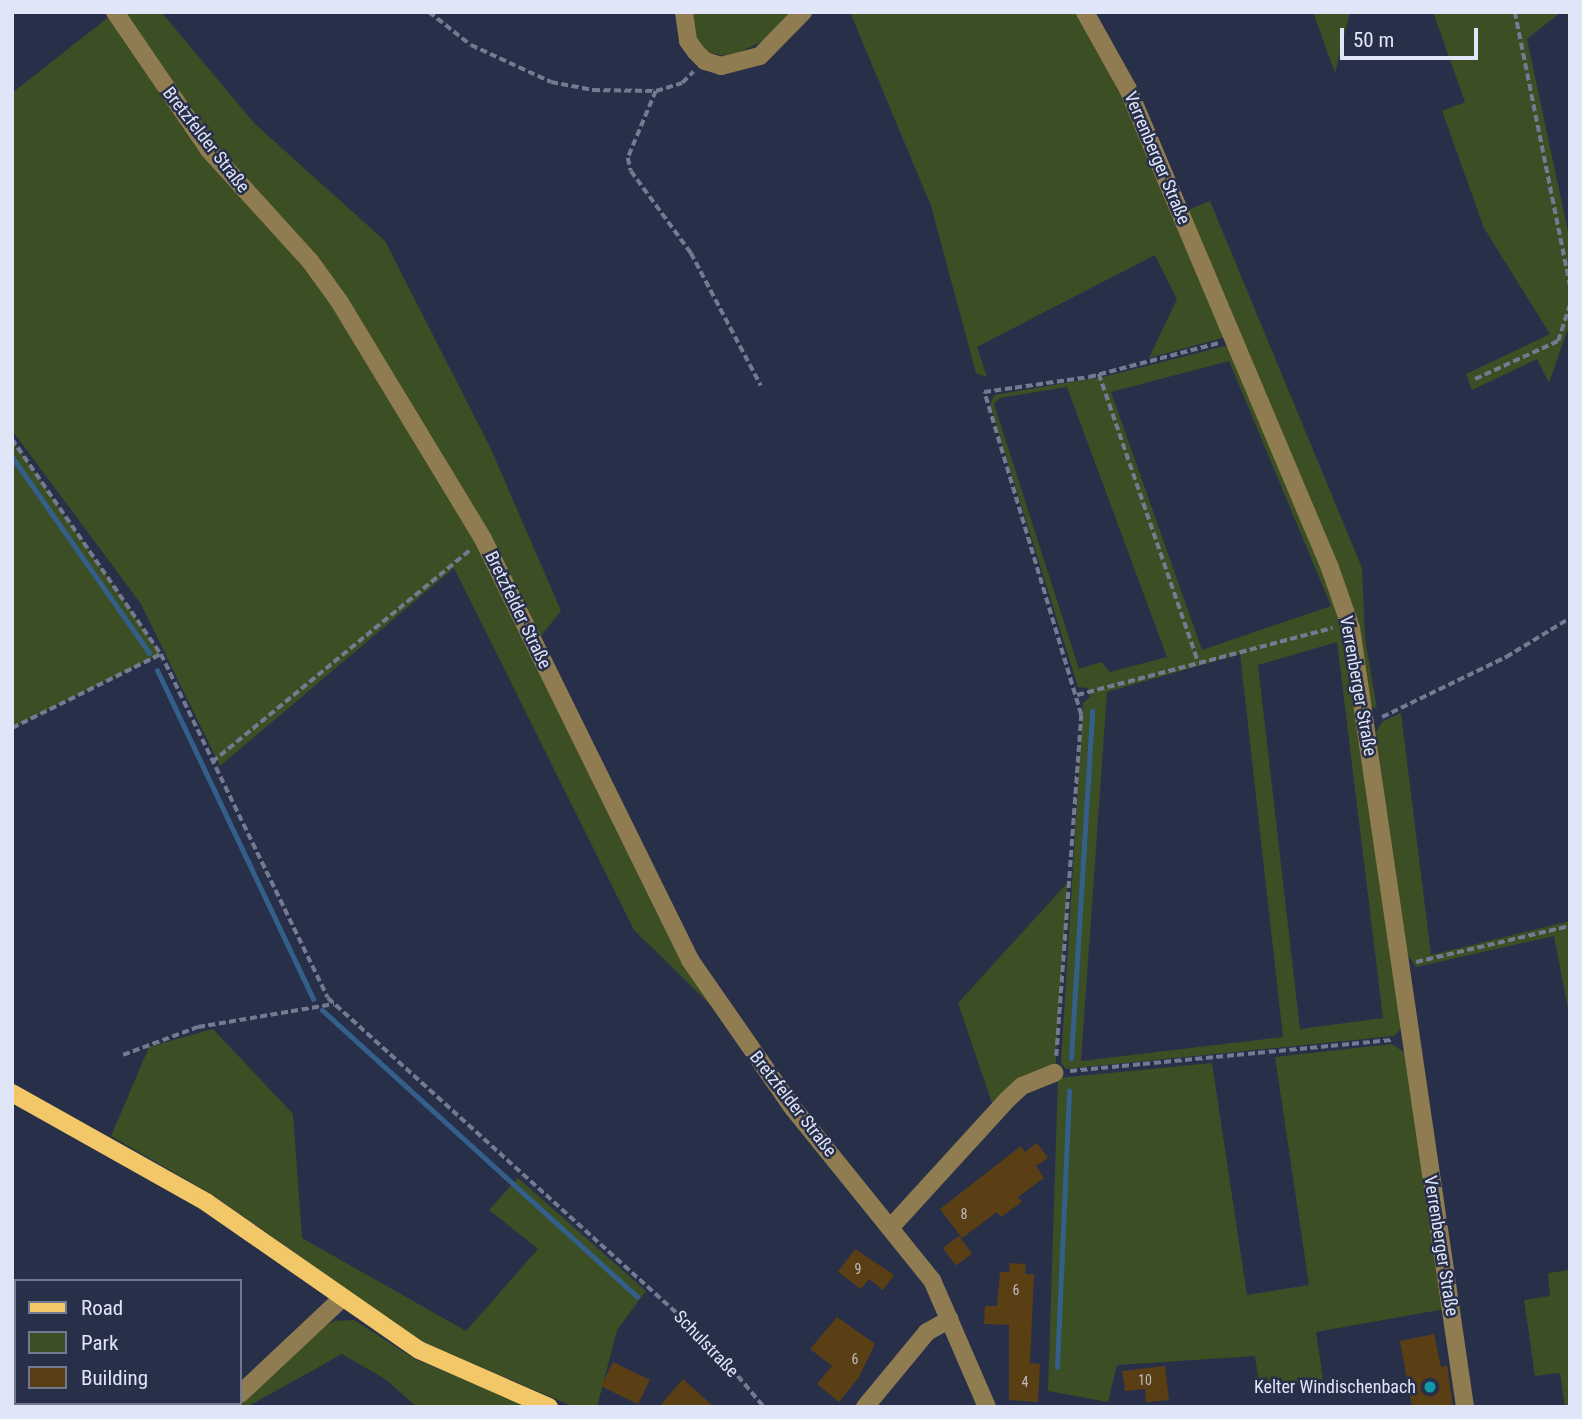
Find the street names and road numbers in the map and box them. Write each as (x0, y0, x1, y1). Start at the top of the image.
street label: Bretzfelder Straße (158, 83, 254, 197)
street label: Verrenberger Straße (1119, 88, 1195, 228)
street label: Bretzfelder Straße (480, 548, 556, 672)
street label: Verrenberger Straße (1335, 614, 1381, 758)
street label: Bretzfelder Straße (745, 1047, 841, 1161)
street label: Verrenberger Straße (1419, 1174, 1463, 1318)
street label: Schulstraße (669, 1306, 743, 1382)

